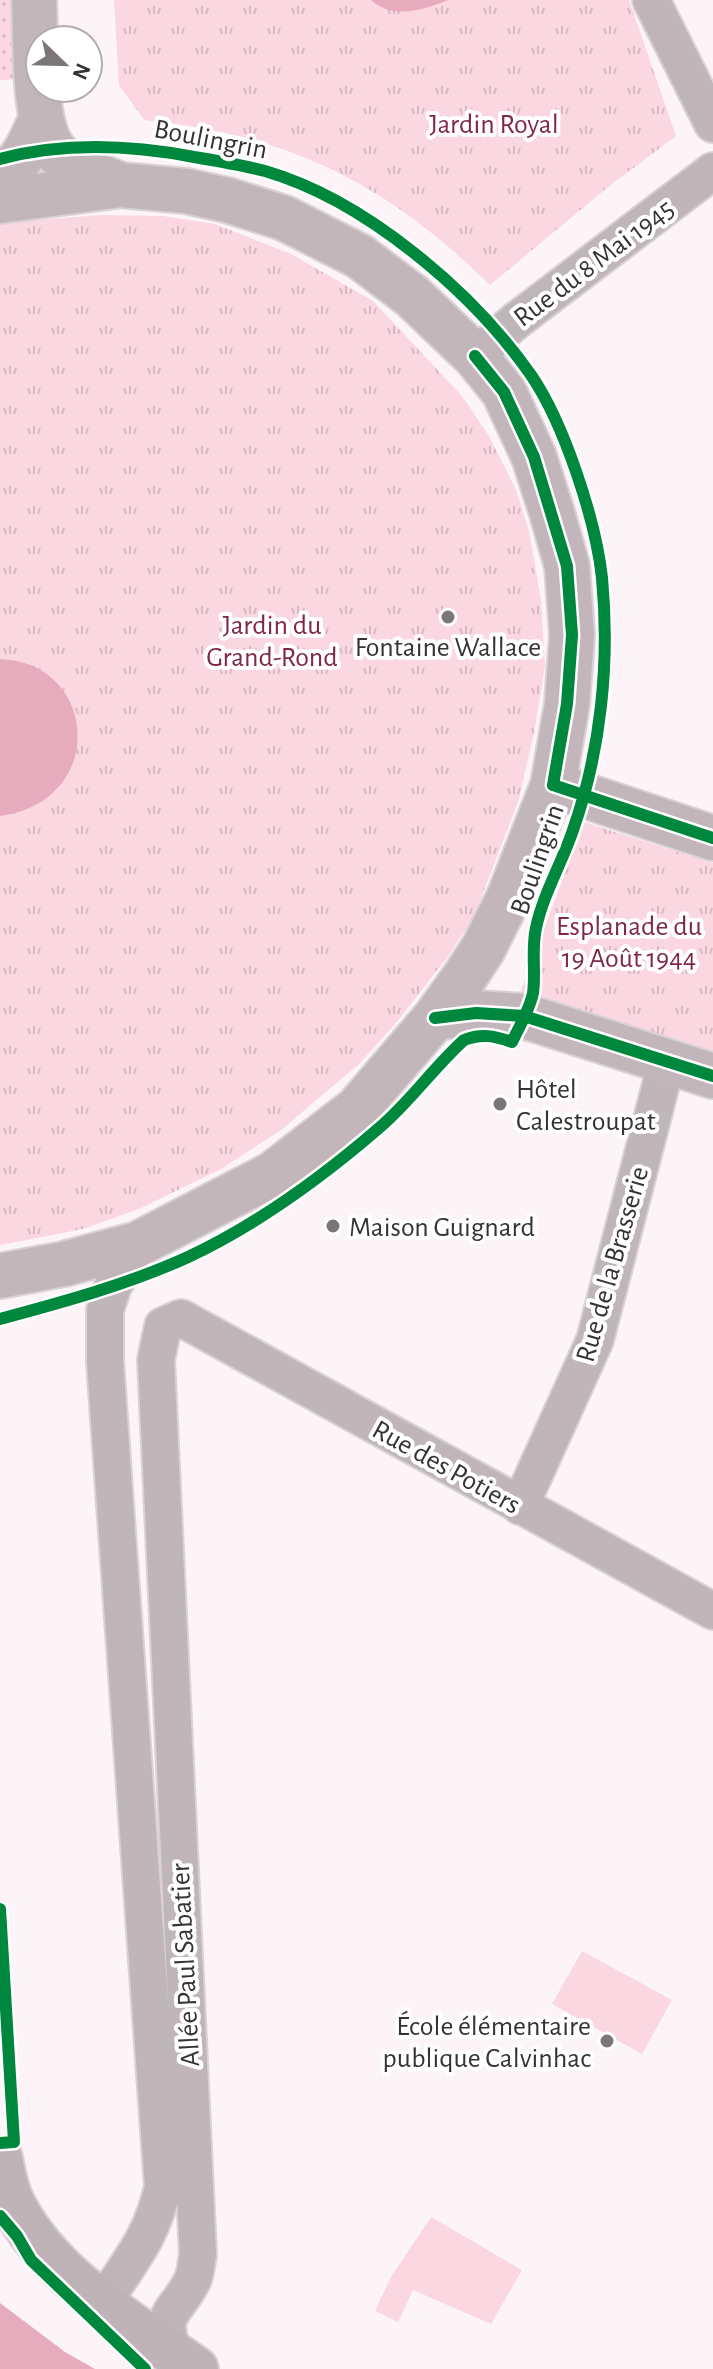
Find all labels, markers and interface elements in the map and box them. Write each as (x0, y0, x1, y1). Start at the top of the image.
north arrow (24, 24, 104, 104)
text: N (68, 60, 95, 83)
park label: Jardin Royal (429, 111, 559, 139)
street label: Boulingrin (152, 115, 270, 165)
street label: Rue du 8 Mai 1945 (509, 195, 679, 333)
marker: Fontaine Wallace (439, 608, 457, 626)
park label: Jardin du Grand-Rond (206, 612, 338, 672)
place label: Fontaine Wallace (355, 634, 541, 662)
street label: Boulingrin (506, 801, 570, 919)
park label: Esplanade du 19 Août 1944 (556, 913, 702, 973)
place label: Hôtel Calestroupat (516, 1076, 656, 1136)
marker: Hôtel Calestroupat (491, 1095, 509, 1113)
street label: Rue de la Brasserie (572, 1164, 654, 1366)
place label: Maison Guignard (349, 1214, 535, 1242)
marker: Maison Guignard (324, 1217, 342, 1235)
street label: Rue des Potiers (367, 1416, 525, 1520)
street label: Allée Paul Sabatier (167, 1862, 205, 2067)
place label: École élémentaire publique Calvinhac (383, 2010, 591, 2073)
marker: École élémentaire publique Calvinhac (598, 2032, 616, 2050)

